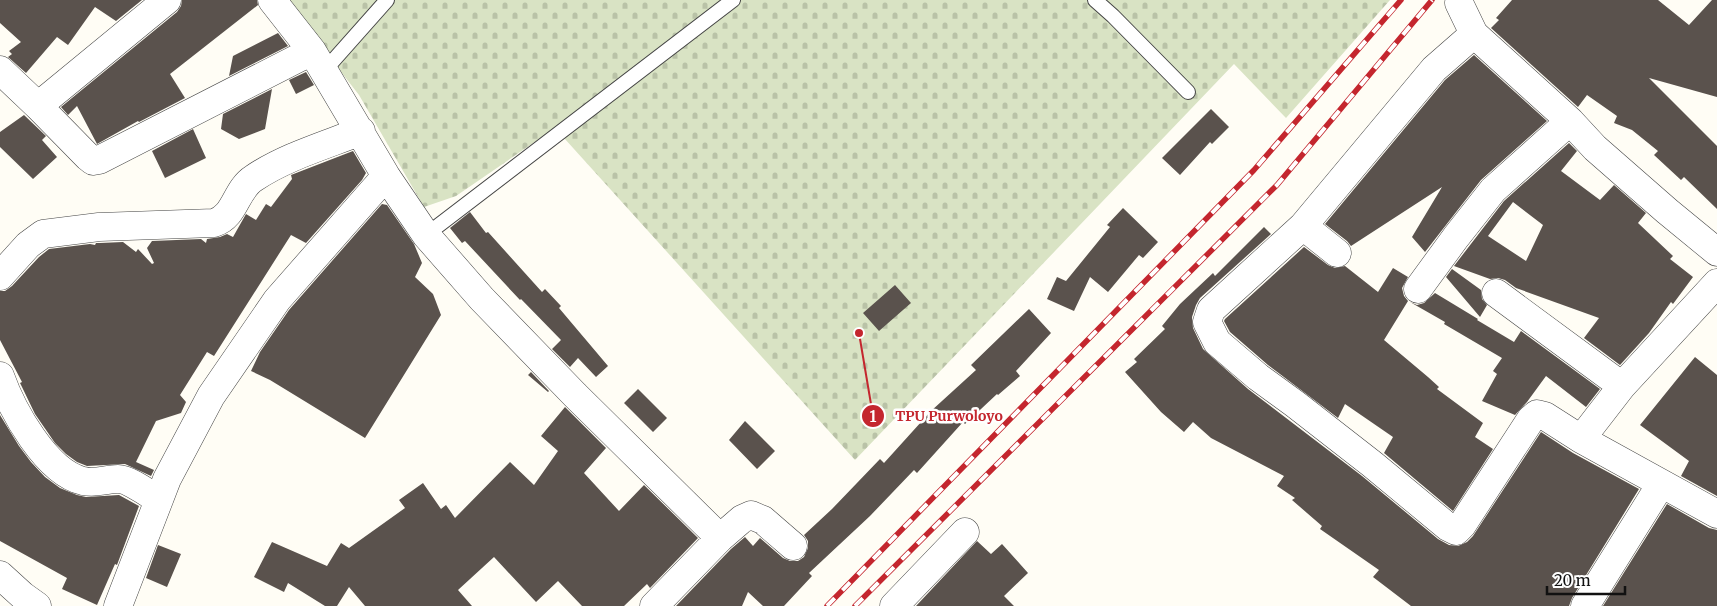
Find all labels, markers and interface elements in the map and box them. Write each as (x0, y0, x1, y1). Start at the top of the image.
callout: TPU Purwoloyo (860, 402, 1013, 431)
text: 1 (870, 407, 877, 426)
text: TPU Purwoloyo (895, 407, 1003, 425)
scale bar (1547, 564, 1624, 596)
text: 20 m (1554, 571, 1591, 590)

